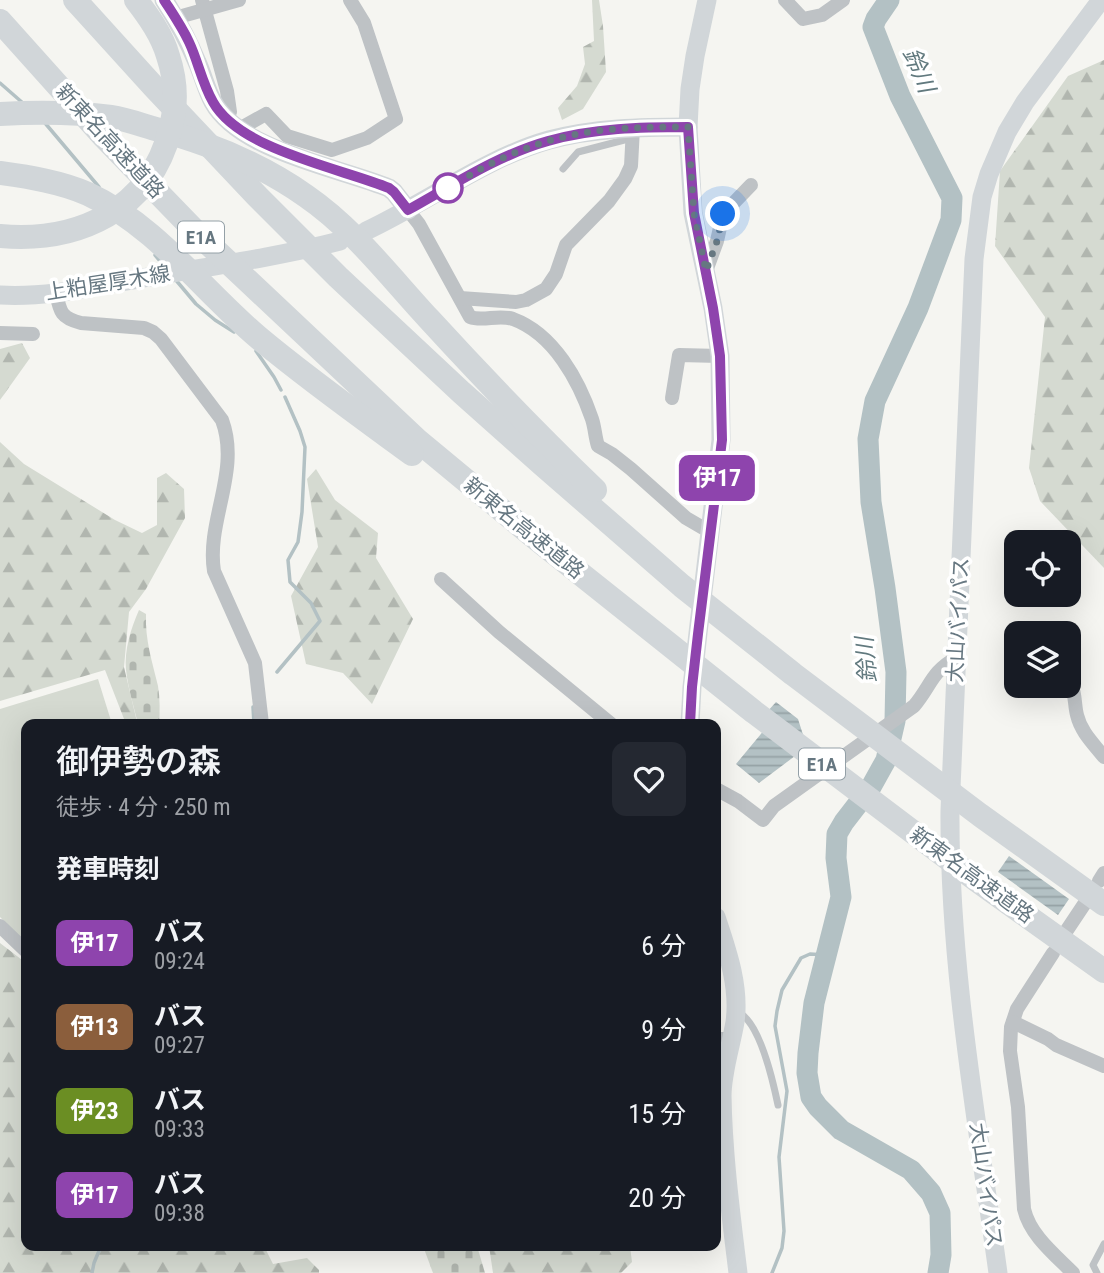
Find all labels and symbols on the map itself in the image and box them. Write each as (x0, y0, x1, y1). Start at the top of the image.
water label: 鈴川 (897, 44, 941, 99)
street label: 新東名高速道路 (51, 79, 169, 203)
unlabelled marker (433, 173, 463, 203)
your location (705, 196, 740, 231)
road number: E1A (178, 221, 224, 252)
street label: 上粕屋厚木線 (44, 261, 172, 305)
line badge: 伊17 (677, 455, 757, 501)
street label: 新東名高速道路 (459, 472, 589, 584)
street label: 大山バイパス (943, 557, 973, 683)
water label: 鈴川 (851, 633, 882, 684)
road number: E1A (799, 748, 845, 779)
street label: 新東名高速道路 (905, 822, 1039, 928)
street label: 大山バイパス (965, 1121, 1007, 1249)

